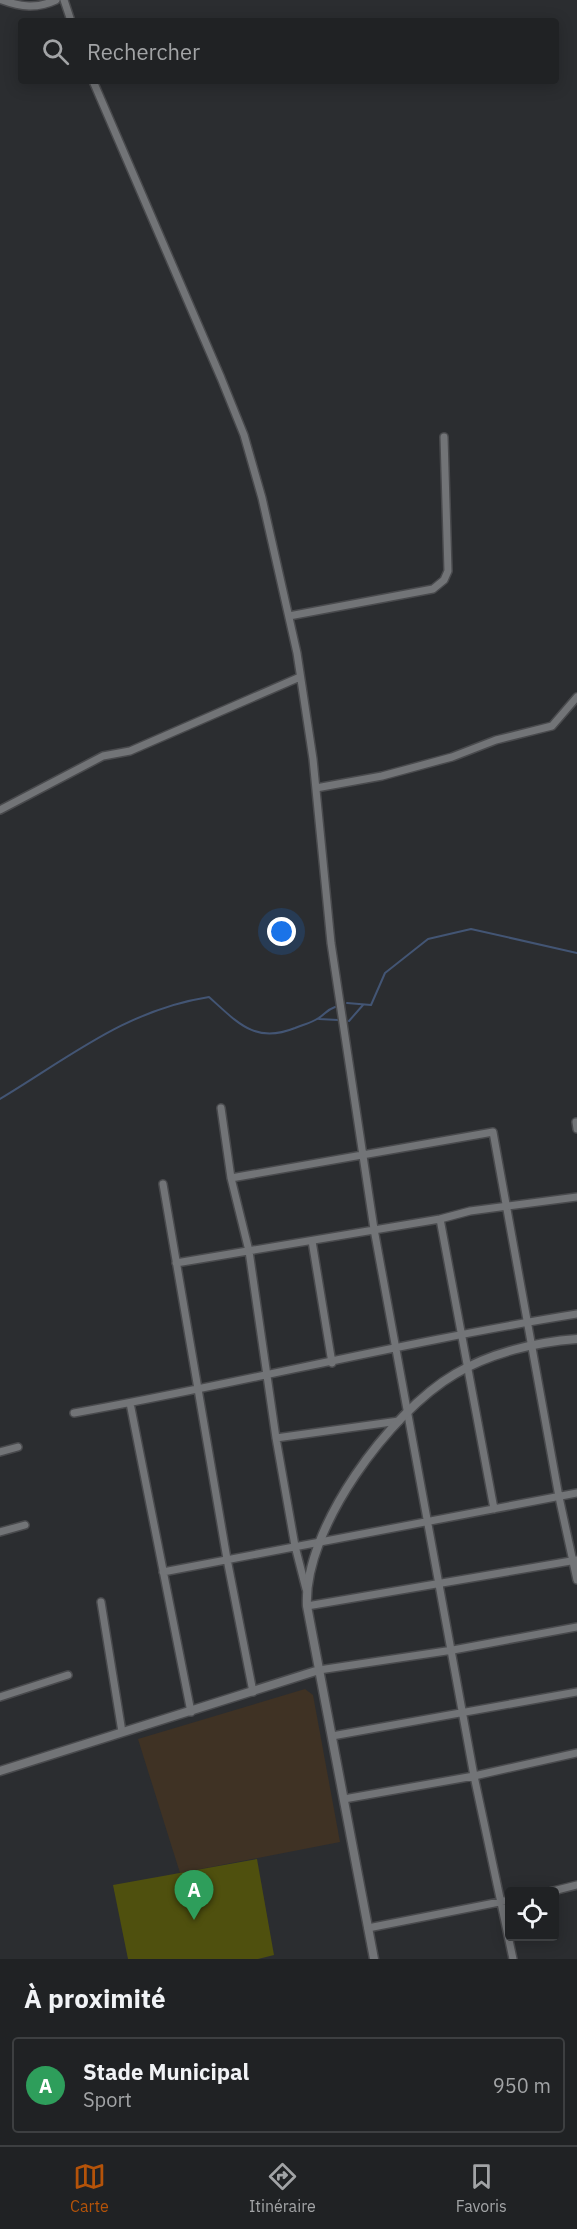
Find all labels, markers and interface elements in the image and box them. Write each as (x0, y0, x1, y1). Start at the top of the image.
search box (18, 18, 559, 84)
icon: search (39, 35, 72, 68)
text: Rechercher (87, 37, 200, 66)
your location (267, 917, 296, 946)
pin: A (174, 1870, 214, 1920)
map controls (505, 1887, 559, 1941)
button: locate (505, 1887, 559, 1941)
text: À proximité (24, 1981, 166, 2015)
text: Stade Municipal (83, 2057, 249, 2086)
text: A (39, 2072, 52, 2099)
text: 950 m (493, 2072, 551, 2099)
text: Sport (83, 2086, 132, 2113)
tab: Carte (70, 2160, 109, 2216)
tab: Itinéraire (249, 2160, 316, 2216)
tab: Favoris (456, 2160, 507, 2216)

